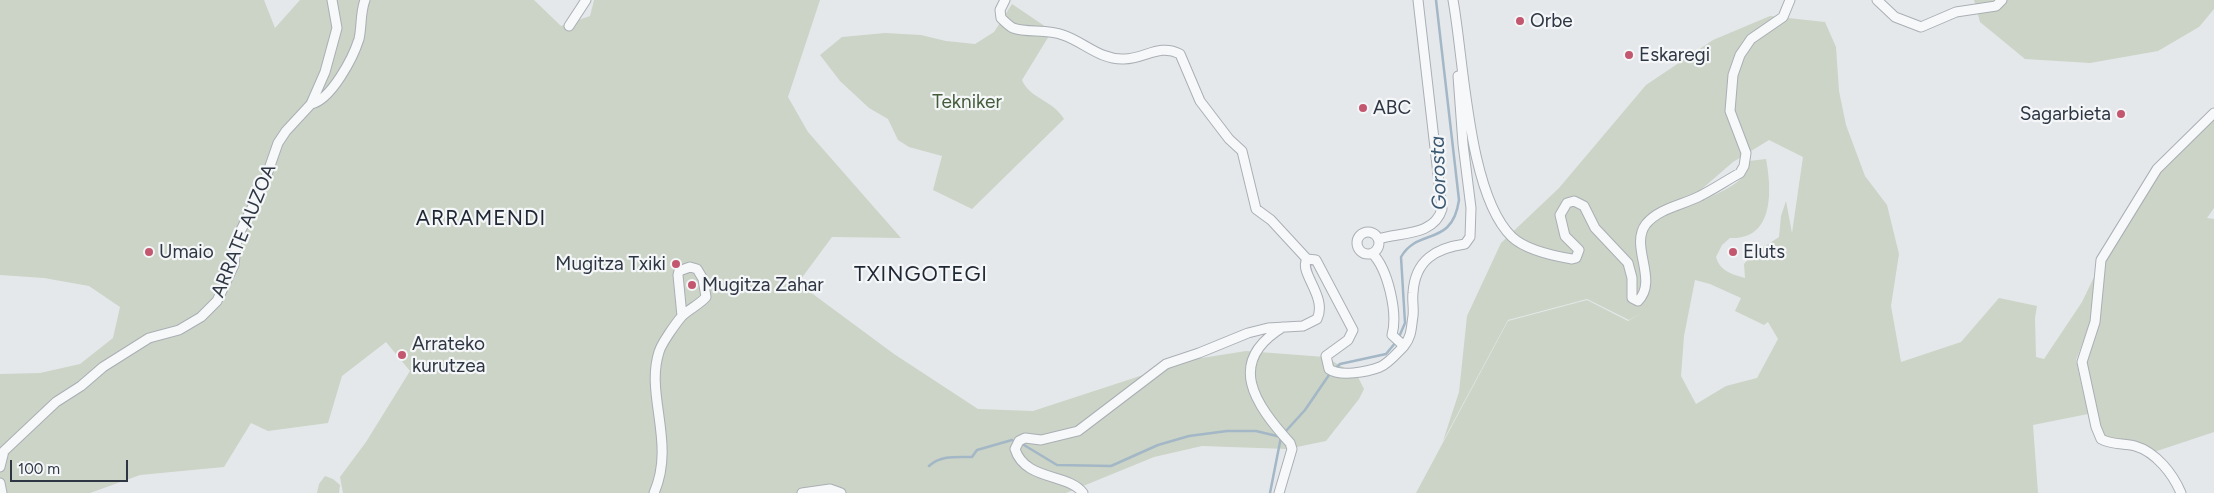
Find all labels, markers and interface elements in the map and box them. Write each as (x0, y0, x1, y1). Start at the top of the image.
place label: Orbe (1530, 10, 1573, 32)
marker: Orbe (1514, 15, 1526, 27)
place label: Eskaregi (1639, 44, 1710, 66)
marker: Eskaregi (1623, 49, 1635, 61)
park label: Tekniker (932, 91, 1002, 113)
place label: ABC (1373, 97, 1411, 119)
marker: ABC (1357, 102, 1369, 114)
place label: Sagarbieta (2020, 103, 2111, 125)
marker: Sagarbieta (2115, 108, 2127, 120)
water label: Gorosta (1426, 136, 1452, 210)
street label: ARRATE AUZOA (207, 161, 281, 301)
district label: ARRAMENDI (415, 206, 547, 232)
place label: Umaio (159, 241, 214, 263)
place label: Eluts (1743, 241, 1785, 263)
marker: Umaio (143, 246, 155, 258)
marker: Eluts (1727, 246, 1739, 258)
place label: Mugitza Txiki (555, 253, 666, 275)
marker: Mugitza Txiki (670, 258, 682, 270)
district label: TXINGOTEGI (853, 262, 989, 288)
place label: Mugitza Zahar (702, 274, 824, 296)
marker: Mugitza Zahar (686, 279, 698, 291)
place label: Arrateko kurutzea (412, 333, 485, 377)
marker: Arrateko kurutzea (396, 349, 408, 361)
scale bar (12, 450, 130, 482)
text: 100 m (18, 460, 60, 478)

